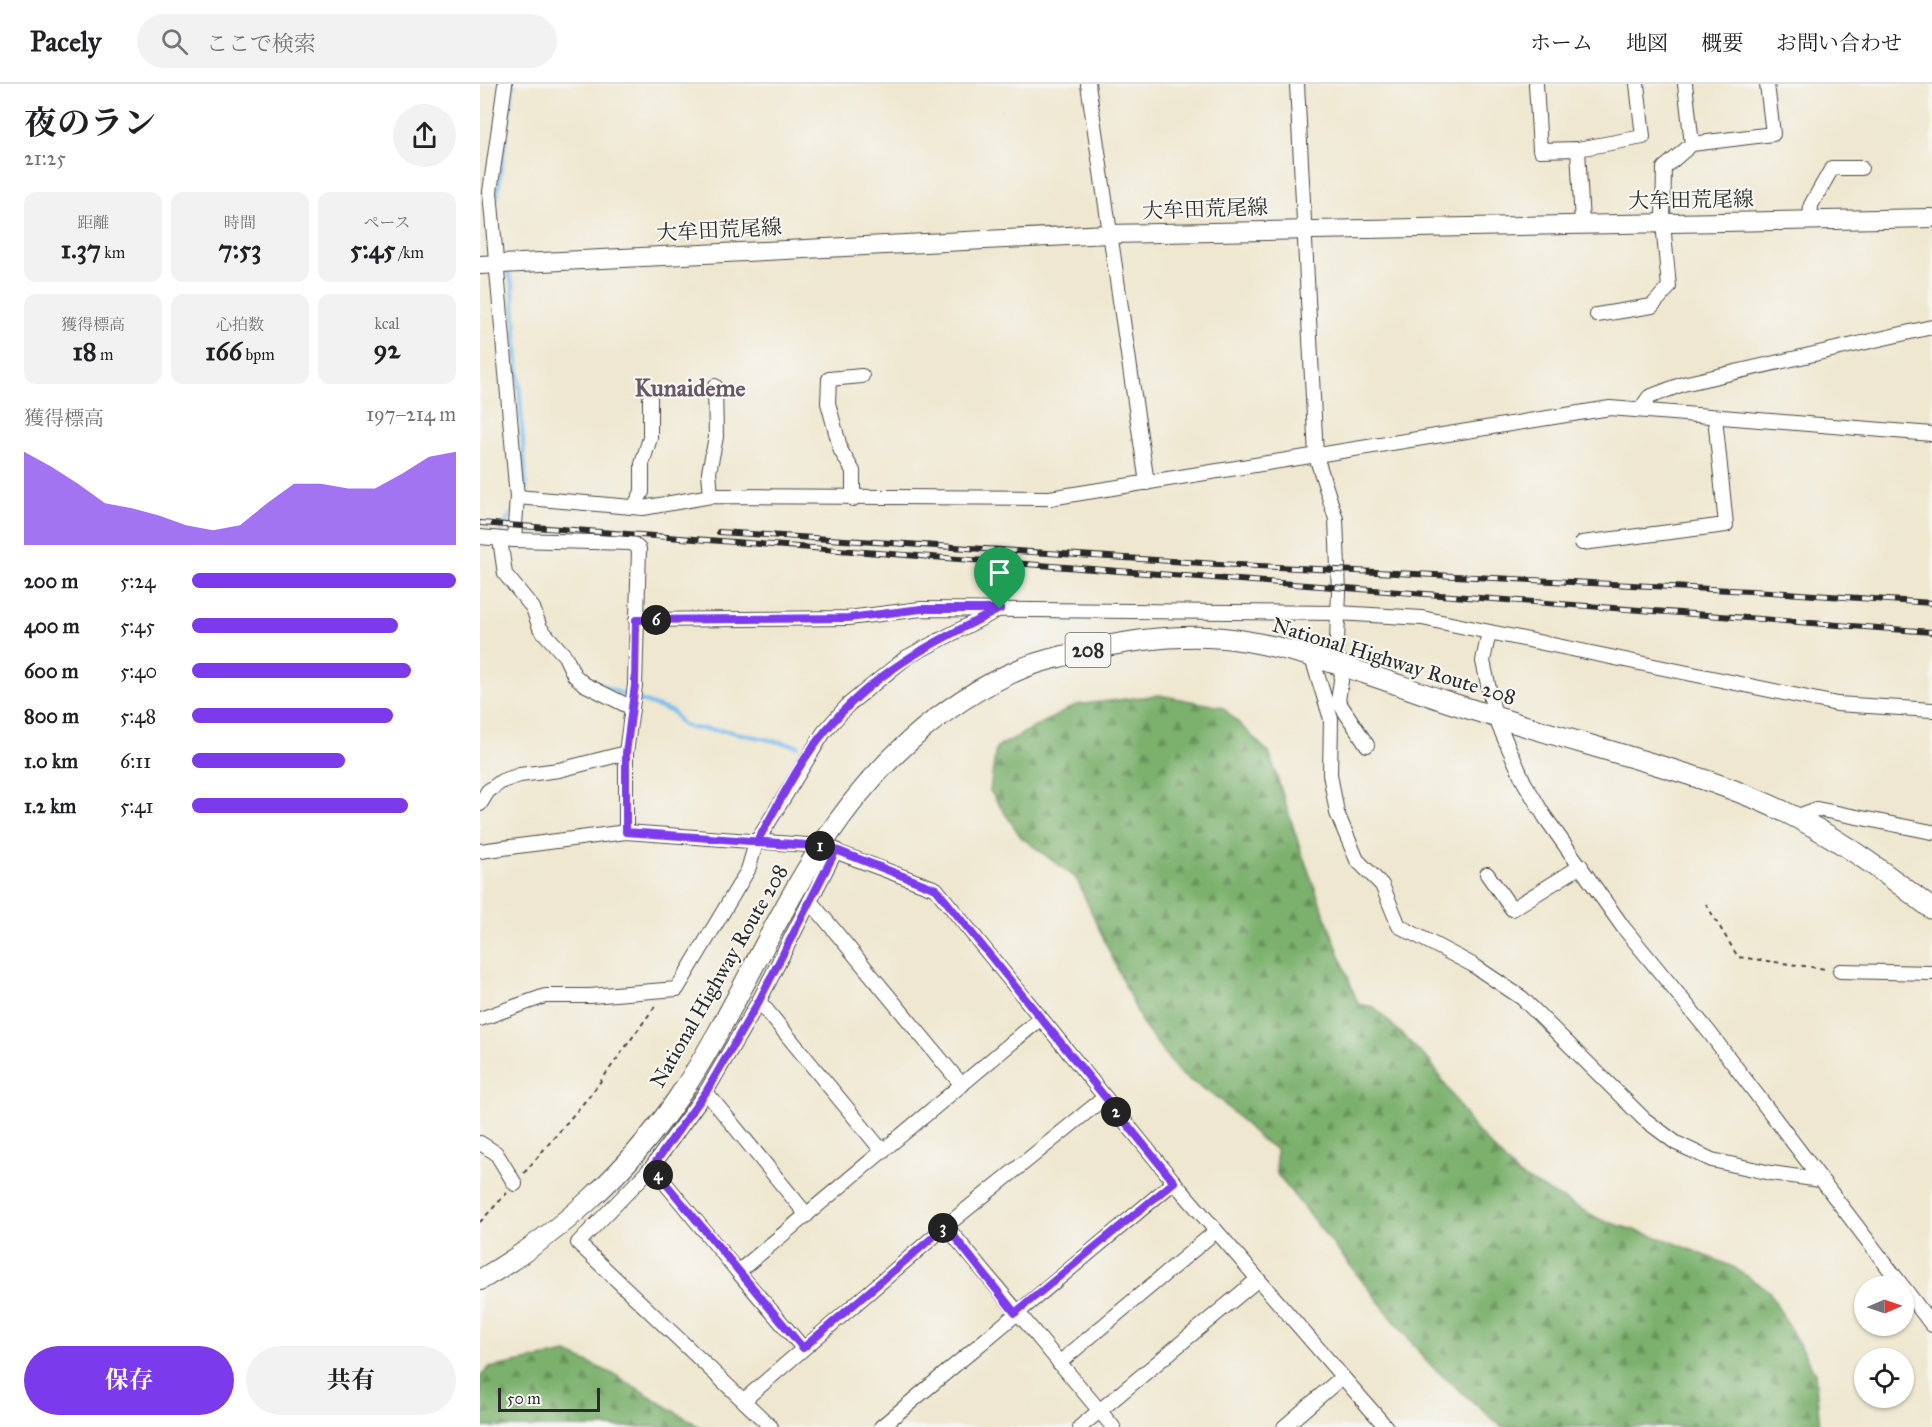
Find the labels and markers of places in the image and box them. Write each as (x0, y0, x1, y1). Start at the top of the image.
pin (974, 547, 1025, 609)
pin: 6 (641, 605, 671, 635)
pin: 1 (805, 831, 835, 861)
pin: 2 (1101, 1097, 1131, 1127)
pin: 4 (643, 1160, 673, 1190)
pin: 3 (928, 1213, 958, 1243)

